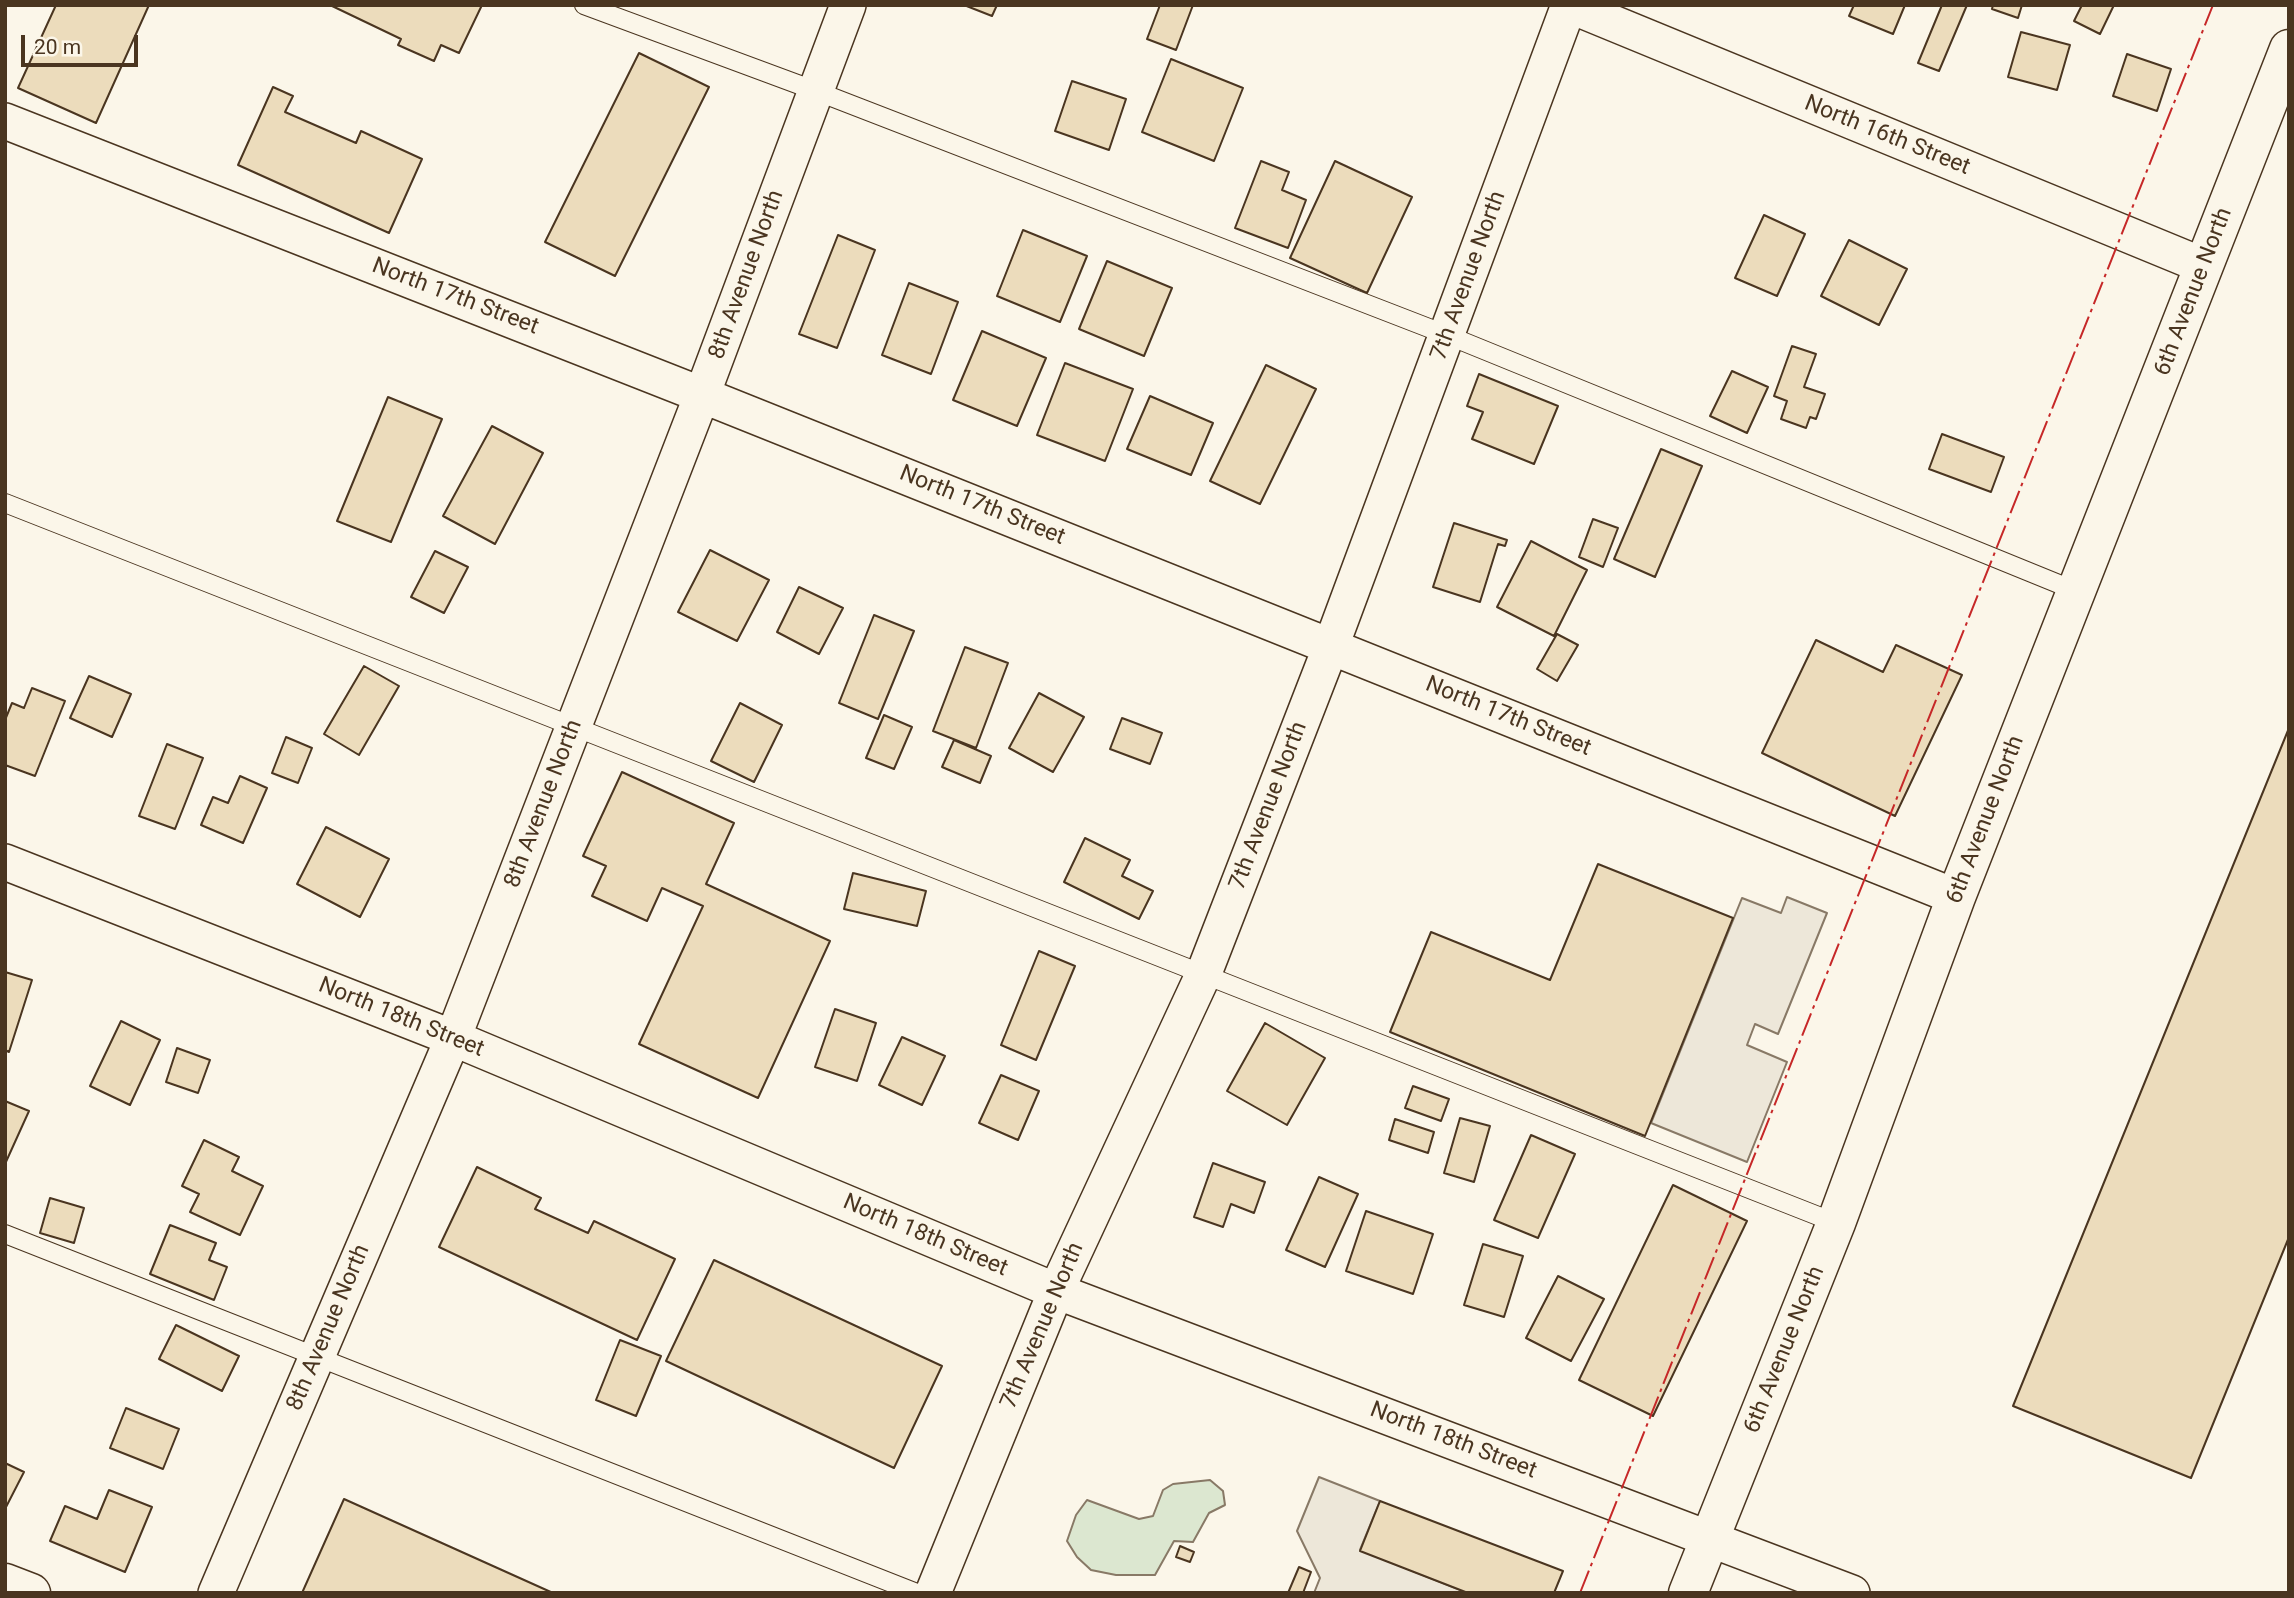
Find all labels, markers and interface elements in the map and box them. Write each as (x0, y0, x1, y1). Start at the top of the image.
scale bar (24, 21, 142, 65)
text: 20 m (34, 35, 81, 59)
street label: North 16th Street (1800, 90, 1974, 182)
street label: 8th Avenue North (704, 187, 790, 363)
street label: 7th Avenue North (1426, 188, 1512, 364)
street label: 6th Avenue North (2149, 204, 2239, 380)
street label: North 17th Street (368, 253, 542, 341)
street label: North 17th Street (895, 460, 1069, 552)
street label: North 17th Street (1421, 671, 1595, 763)
street label: 8th Avenue North (499, 716, 589, 892)
street label: 7th Avenue North (1224, 718, 1314, 894)
street label: 6th Avenue North (1941, 732, 2031, 908)
street label: North 18th Street (314, 972, 488, 1064)
street label: North 18th Street (839, 1189, 1011, 1283)
street label: 7th Avenue North (996, 1239, 1090, 1413)
street label: 8th Avenue North (282, 1241, 376, 1415)
street label: 6th Avenue North (1739, 1262, 1831, 1438)
street label: North 18th Street (1366, 1397, 1540, 1485)

